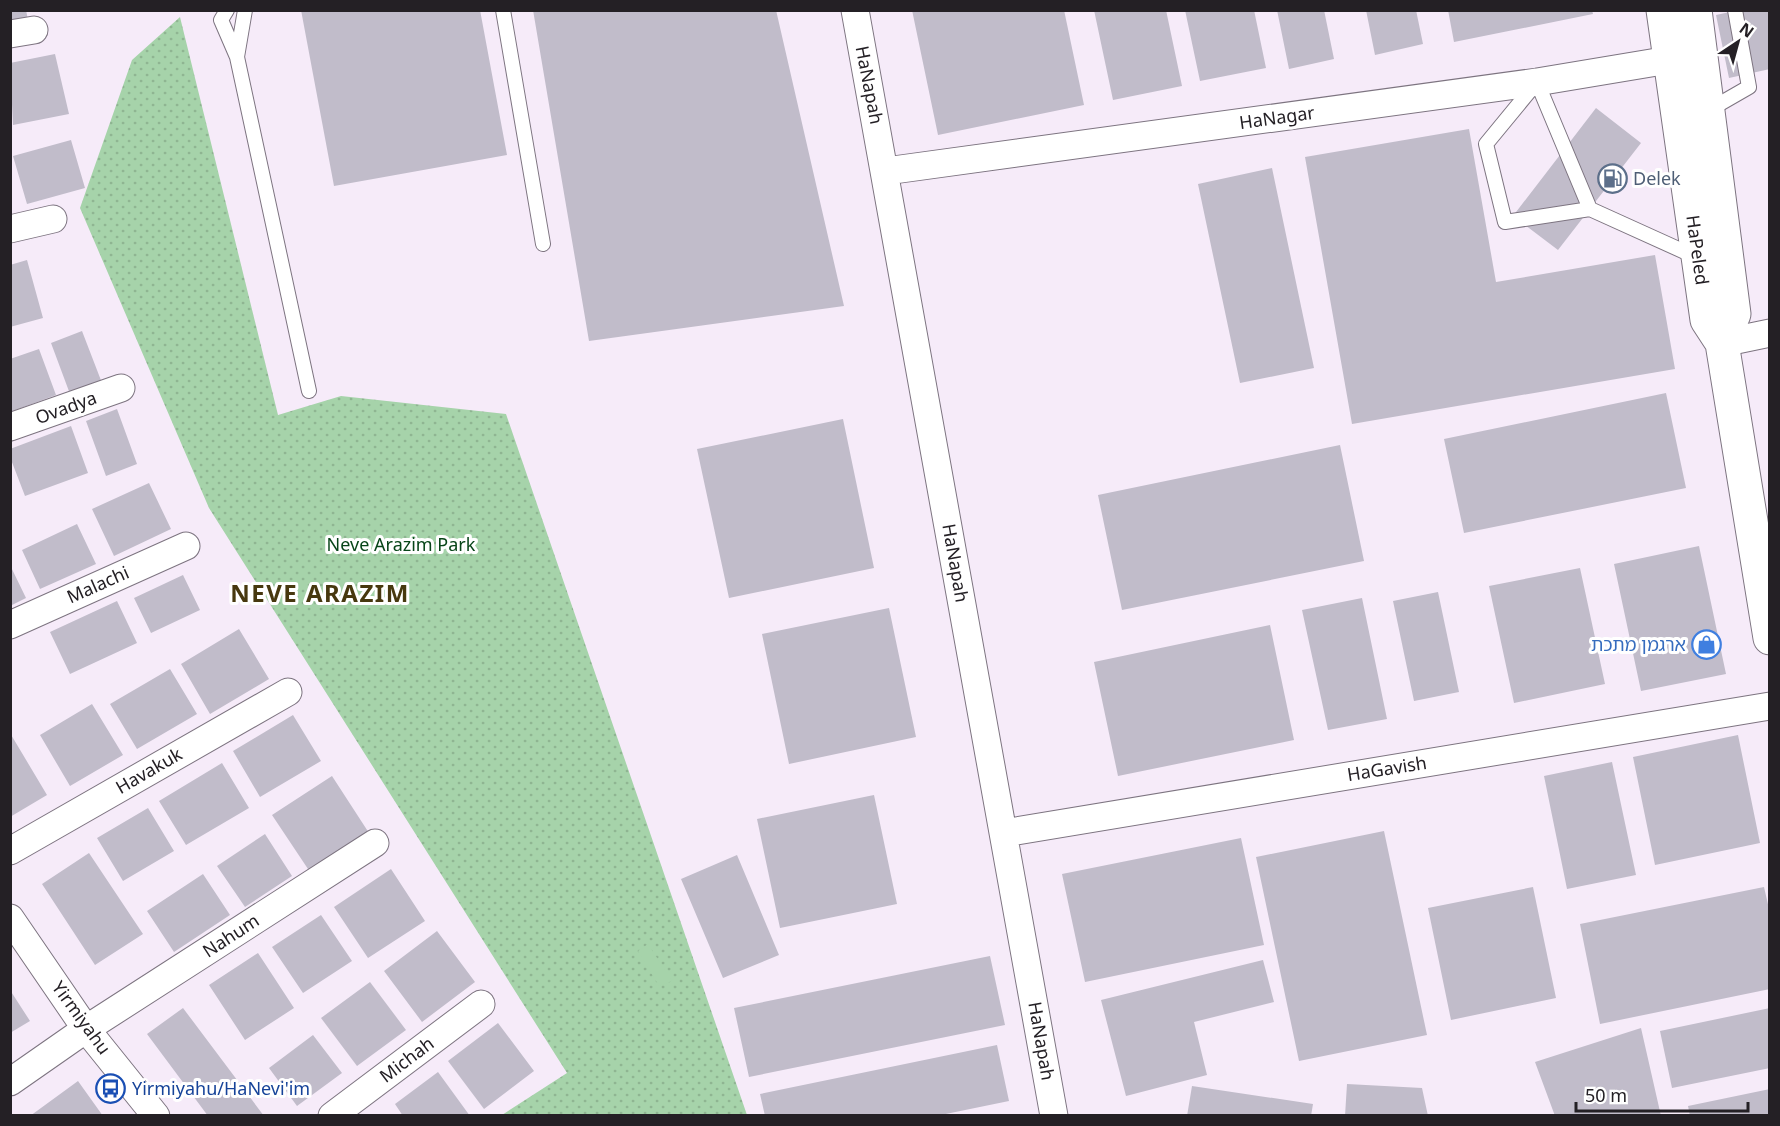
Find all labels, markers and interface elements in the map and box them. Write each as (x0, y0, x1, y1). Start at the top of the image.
north arrow (1708, 12, 1768, 72)
text: N (1735, 17, 1759, 43)
street label: HaNapah (851, 43, 889, 126)
street label: HaNagar (1238, 100, 1317, 134)
fuel station icon: Delek (1596, 163, 1628, 195)
place label: Delek (1633, 166, 1681, 190)
street label: HaPeled (1681, 213, 1715, 286)
street label: Ovadya (32, 385, 100, 429)
street label: HaNapah (937, 522, 975, 604)
park label: Neve Arazim Park (327, 532, 476, 556)
street label: Malachi (63, 560, 132, 608)
district label: NEVE ARAZIM (230, 576, 410, 609)
shop icon: ארגמן מתכת (1691, 629, 1723, 661)
place label: ארגמן מתכת (1591, 632, 1686, 656)
street label: Havakuk (111, 741, 186, 799)
street label: HaGavish (1345, 750, 1428, 786)
street label: Nahum (198, 908, 263, 962)
street label: Yirmiyahu (47, 976, 117, 1059)
street label: HaNapah (1023, 1000, 1061, 1082)
street label: Michah (374, 1031, 438, 1087)
bus stop icon: Yirmiyahu/HaNevi'im (95, 1073, 127, 1105)
scale bar (1576, 1075, 1748, 1113)
place label: Yirmiyahu/HaNevi'im (132, 1076, 310, 1100)
text: 50 m (1585, 1083, 1627, 1107)

